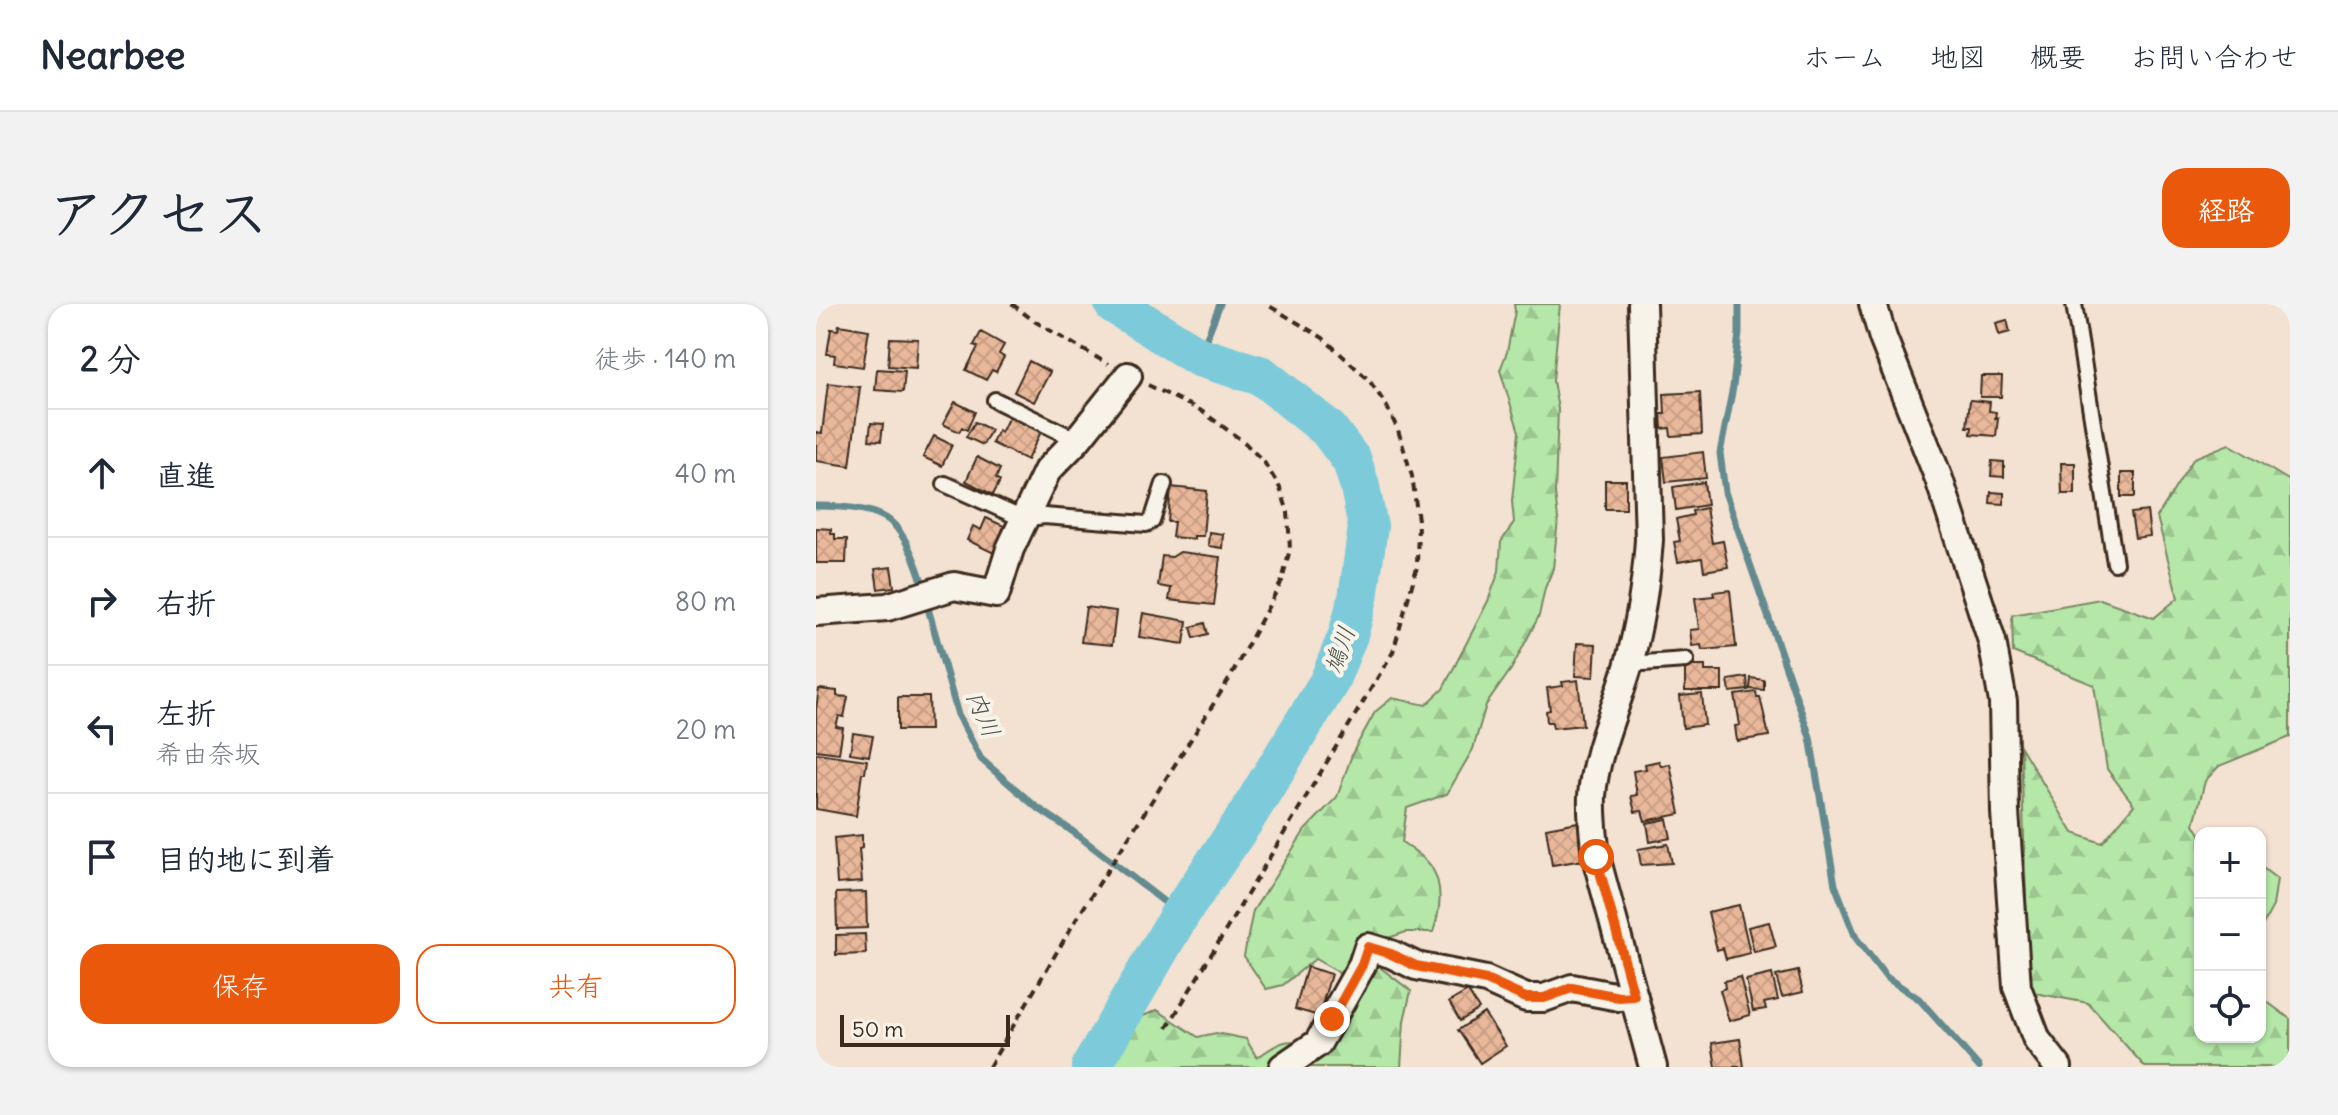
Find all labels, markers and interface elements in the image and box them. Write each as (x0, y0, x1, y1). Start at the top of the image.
text: Nearbee (40, 32, 186, 79)
text: ホーム (1803, 39, 1886, 75)
text: 地図 (1930, 39, 1986, 75)
text: 概要 (2030, 39, 2086, 75)
text: お問い合わせ (2130, 39, 2298, 75)
button: 経路 (2162, 168, 2290, 248)
text: アクセス (48, 178, 269, 248)
text: 2 分 (80, 337, 141, 380)
text: 徒歩 · 140 m (594, 342, 736, 375)
icon: ahead (80, 451, 124, 495)
text: 直進 (156, 456, 216, 494)
text: 40 m (675, 457, 736, 490)
icon: right (80, 579, 124, 623)
text: 右折 (156, 584, 216, 622)
text: 80 m (675, 585, 736, 618)
water label: 鳩川 (1317, 622, 1361, 677)
water label: 内川 (961, 686, 1007, 742)
text: 左折 (156, 694, 216, 732)
icon: left (80, 707, 124, 751)
text: 20 m (676, 713, 736, 746)
text: 希由奈坂 (156, 737, 260, 770)
map controls (2194, 827, 2266, 1043)
button: + (2194, 827, 2266, 899)
icon: arrive (80, 835, 124, 879)
route start (1578, 839, 1614, 875)
text: 目的地に到着 (156, 840, 336, 878)
button: − (2194, 899, 2266, 971)
button: 保存 (80, 944, 400, 1024)
button: 共有 (416, 944, 736, 1024)
button: locate (2194, 971, 2266, 1043)
route end (1314, 1001, 1350, 1037)
scale bar (840, 1011, 1010, 1047)
text: 50 m (852, 1015, 904, 1043)

